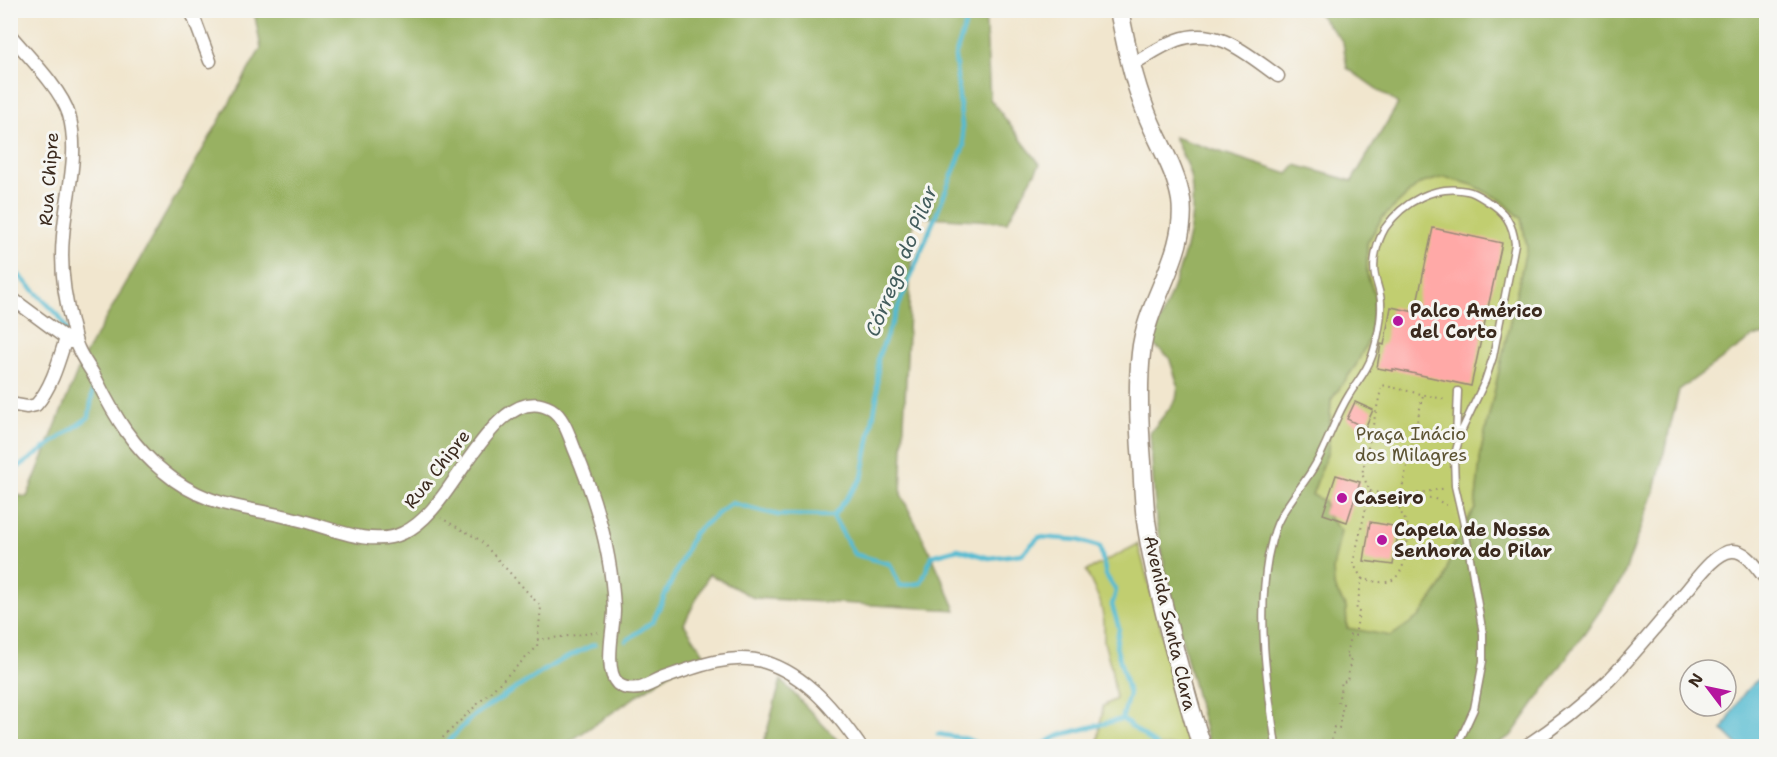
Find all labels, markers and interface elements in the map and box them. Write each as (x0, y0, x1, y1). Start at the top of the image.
street label: Rua Chipre (34, 131, 64, 227)
water label: Córrego do Pilar (859, 181, 943, 340)
place label: Palco Américo del Corto (1410, 299, 1543, 344)
marker: Palco Américo del Corto (1391, 314, 1405, 328)
park label: Praça Inácio dos Milagres (1355, 422, 1467, 467)
street label: Rua Chipre (399, 425, 475, 513)
place label: Caseiro (1354, 486, 1424, 510)
marker: Caseiro (1335, 491, 1349, 505)
place label: Capela de Nossa Senhora do Pilar (1394, 518, 1552, 563)
street label: Avenida Santa Clara (1138, 533, 1202, 713)
marker: Capela de Nossa Senhora do Pilar (1375, 533, 1389, 547)
north arrow (1678, 658, 1738, 718)
text: N (1683, 669, 1708, 691)

